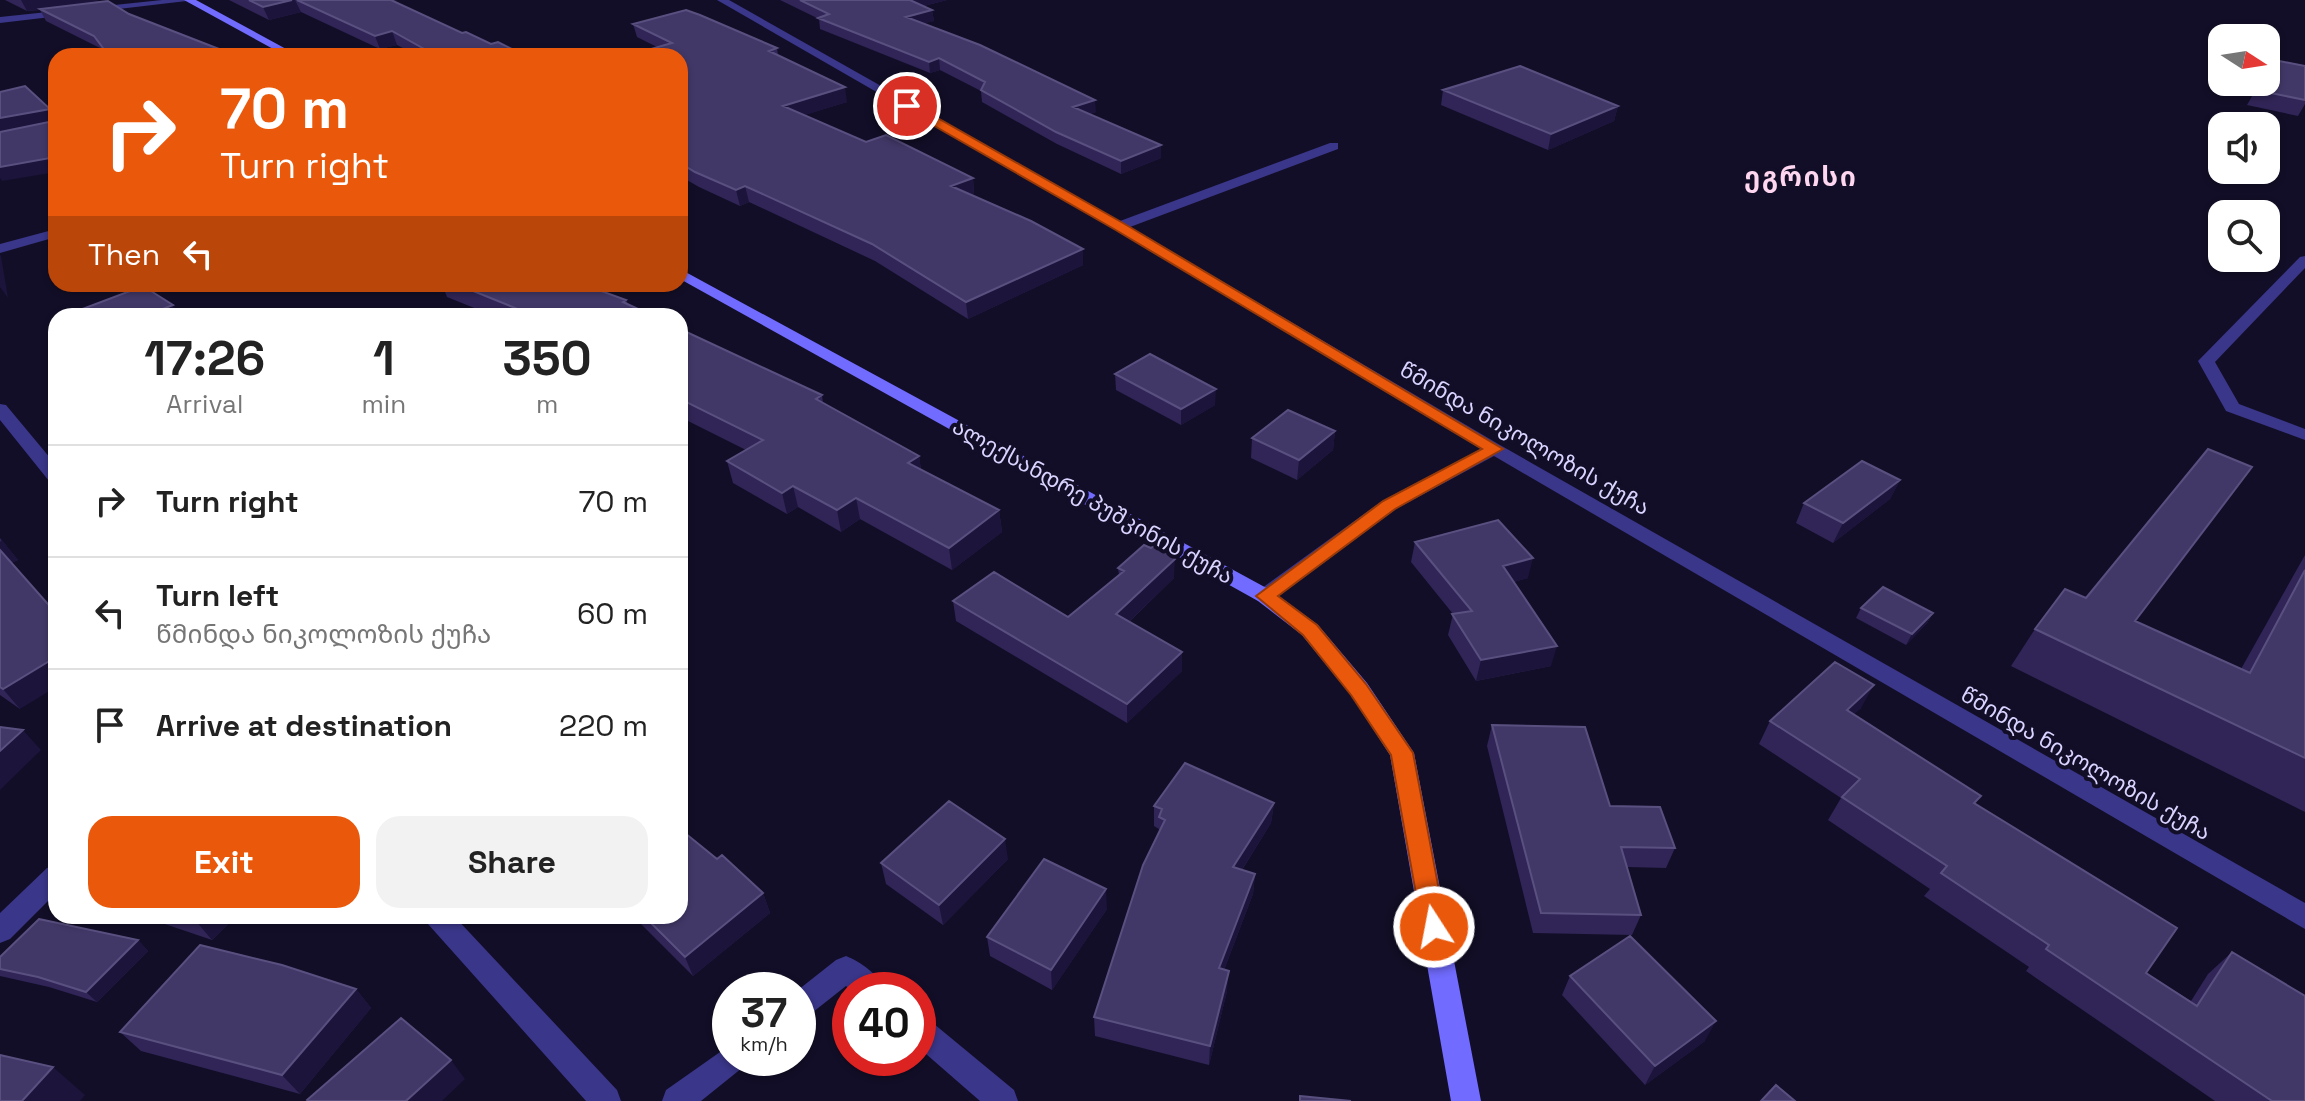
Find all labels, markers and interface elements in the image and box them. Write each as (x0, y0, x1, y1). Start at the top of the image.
north arrow (2208, 24, 2280, 96)
map controls (2208, 24, 2280, 272)
pin (873, 72, 941, 140)
text: 70 m (220, 73, 349, 144)
icon: right (88, 80, 192, 184)
icon: arrive (885, 84, 929, 128)
button: sound (2208, 112, 2280, 184)
text: Turn right (220, 143, 389, 189)
district label: ეგრისი (1744, 160, 1858, 194)
button: search (2208, 200, 2280, 272)
icon: left (176, 232, 220, 276)
text: Then (88, 235, 160, 274)
text: 17:26 (144, 328, 265, 389)
text: 1 (373, 328, 395, 389)
text: 350 (503, 328, 592, 389)
street label: წმინდა ნიკოლოზის ქუჩა (1395, 355, 1655, 521)
text: Arrival (166, 387, 243, 421)
text: min (362, 387, 406, 421)
text: m (536, 387, 558, 421)
street label: ალექსანდრე პუშკინის ქუჩა (948, 412, 1238, 590)
icon: right (88, 479, 132, 523)
text: Turn right (156, 482, 299, 521)
text: 70 m (579, 482, 648, 521)
text: Turn left (156, 576, 279, 615)
icon: left (88, 591, 132, 635)
text: 60 m (577, 594, 648, 633)
text: წმინდა ნიკოლოზის ქუჩა (156, 617, 491, 651)
street label: წმინდა ნიკოლოზის ქუჩა (1956, 680, 2216, 846)
icon: arrive (88, 703, 132, 747)
text: Arrive at destination (156, 706, 452, 745)
text: 220 m (559, 706, 648, 745)
button: Exit (88, 816, 360, 908)
button: Share (376, 816, 648, 908)
position arrow (1392, 885, 1476, 969)
speed limit sign: 40 (832, 972, 936, 1076)
text: 37 (741, 988, 787, 1039)
text: km/h (740, 1031, 788, 1057)

